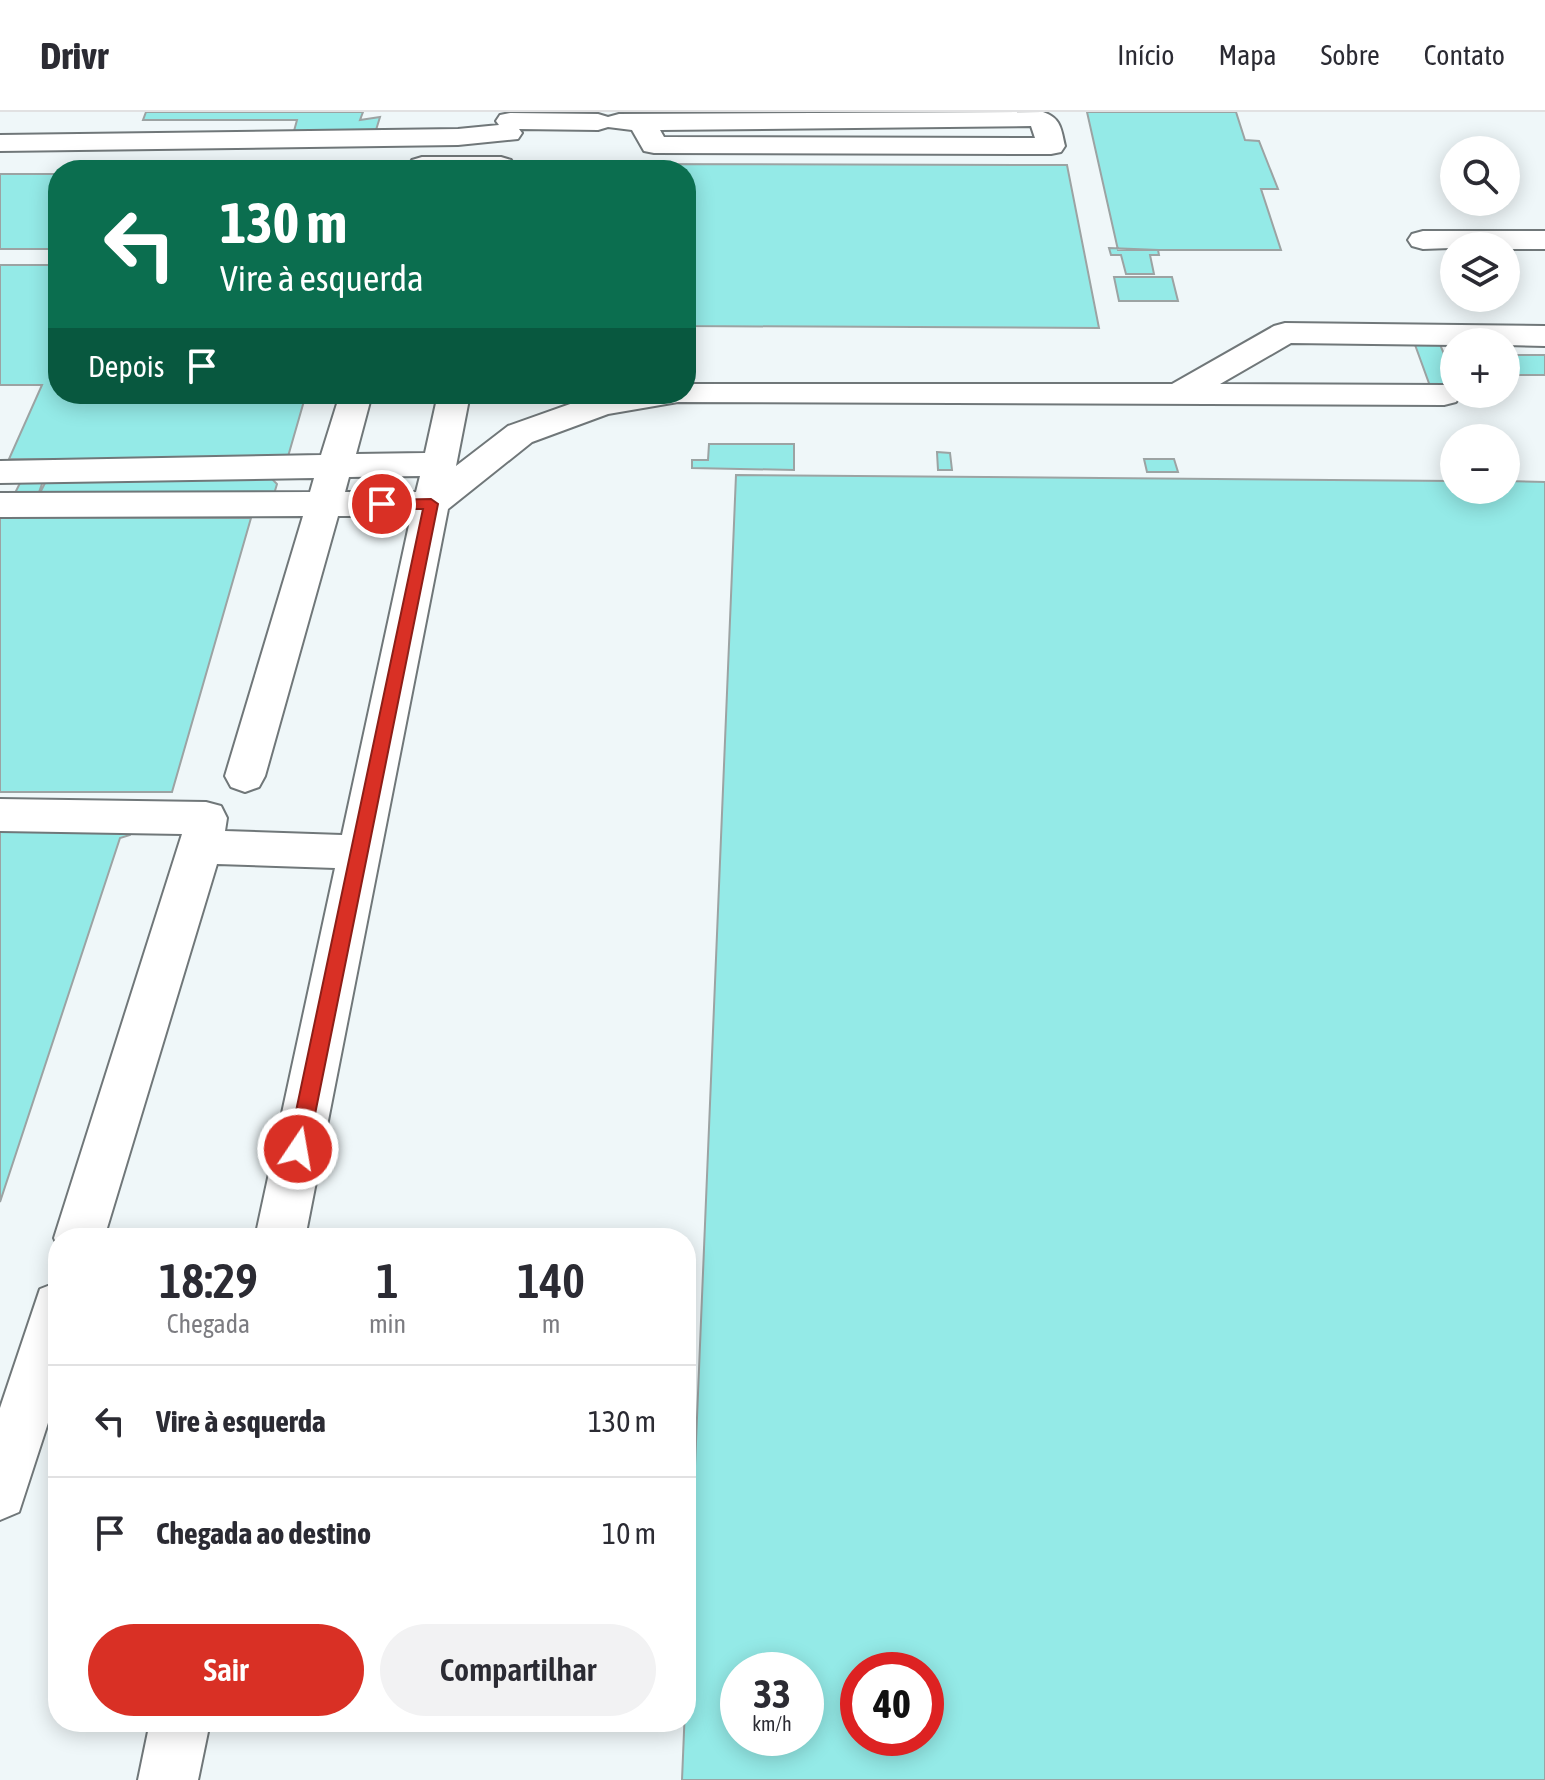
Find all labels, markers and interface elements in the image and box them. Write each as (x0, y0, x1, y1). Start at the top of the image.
text: Drivr (40, 34, 108, 77)
text: Início (1117, 39, 1174, 71)
text: Mapa (1218, 39, 1276, 71)
text: Sobre (1320, 39, 1380, 71)
text: Contato (1424, 39, 1505, 71)
map controls (1440, 136, 1520, 504)
button: search (1440, 136, 1520, 216)
text: 130 m (220, 191, 347, 255)
icon: left (88, 192, 192, 296)
button: layers (1440, 232, 1520, 312)
text: Vire à esquerda (220, 257, 424, 299)
button: + (1440, 328, 1520, 408)
icon: arrive (180, 344, 224, 388)
text: Depois (88, 349, 164, 383)
button: − (1440, 424, 1520, 504)
pin (348, 470, 416, 538)
icon: arrive (360, 482, 404, 526)
position arrow (256, 1107, 340, 1191)
text: 18:29 (159, 1253, 258, 1308)
text: 1 (376, 1253, 399, 1308)
text: 140 (517, 1253, 585, 1308)
text: Chegada (167, 1309, 250, 1339)
text: min (369, 1309, 406, 1339)
text: m (542, 1309, 560, 1339)
icon: left (88, 1399, 132, 1443)
text: Vire à esquerda (156, 1404, 326, 1438)
text: 130 m (588, 1404, 656, 1438)
icon: arrive (88, 1511, 132, 1555)
text: Chegada ao destino (156, 1516, 371, 1550)
text: 10 m (602, 1516, 656, 1550)
button: Sair (88, 1624, 364, 1716)
button: Compartilhar (380, 1624, 656, 1716)
speed limit sign: 40 (840, 1652, 944, 1756)
text: 33 (753, 1671, 791, 1716)
text: km/h (752, 1712, 792, 1735)

